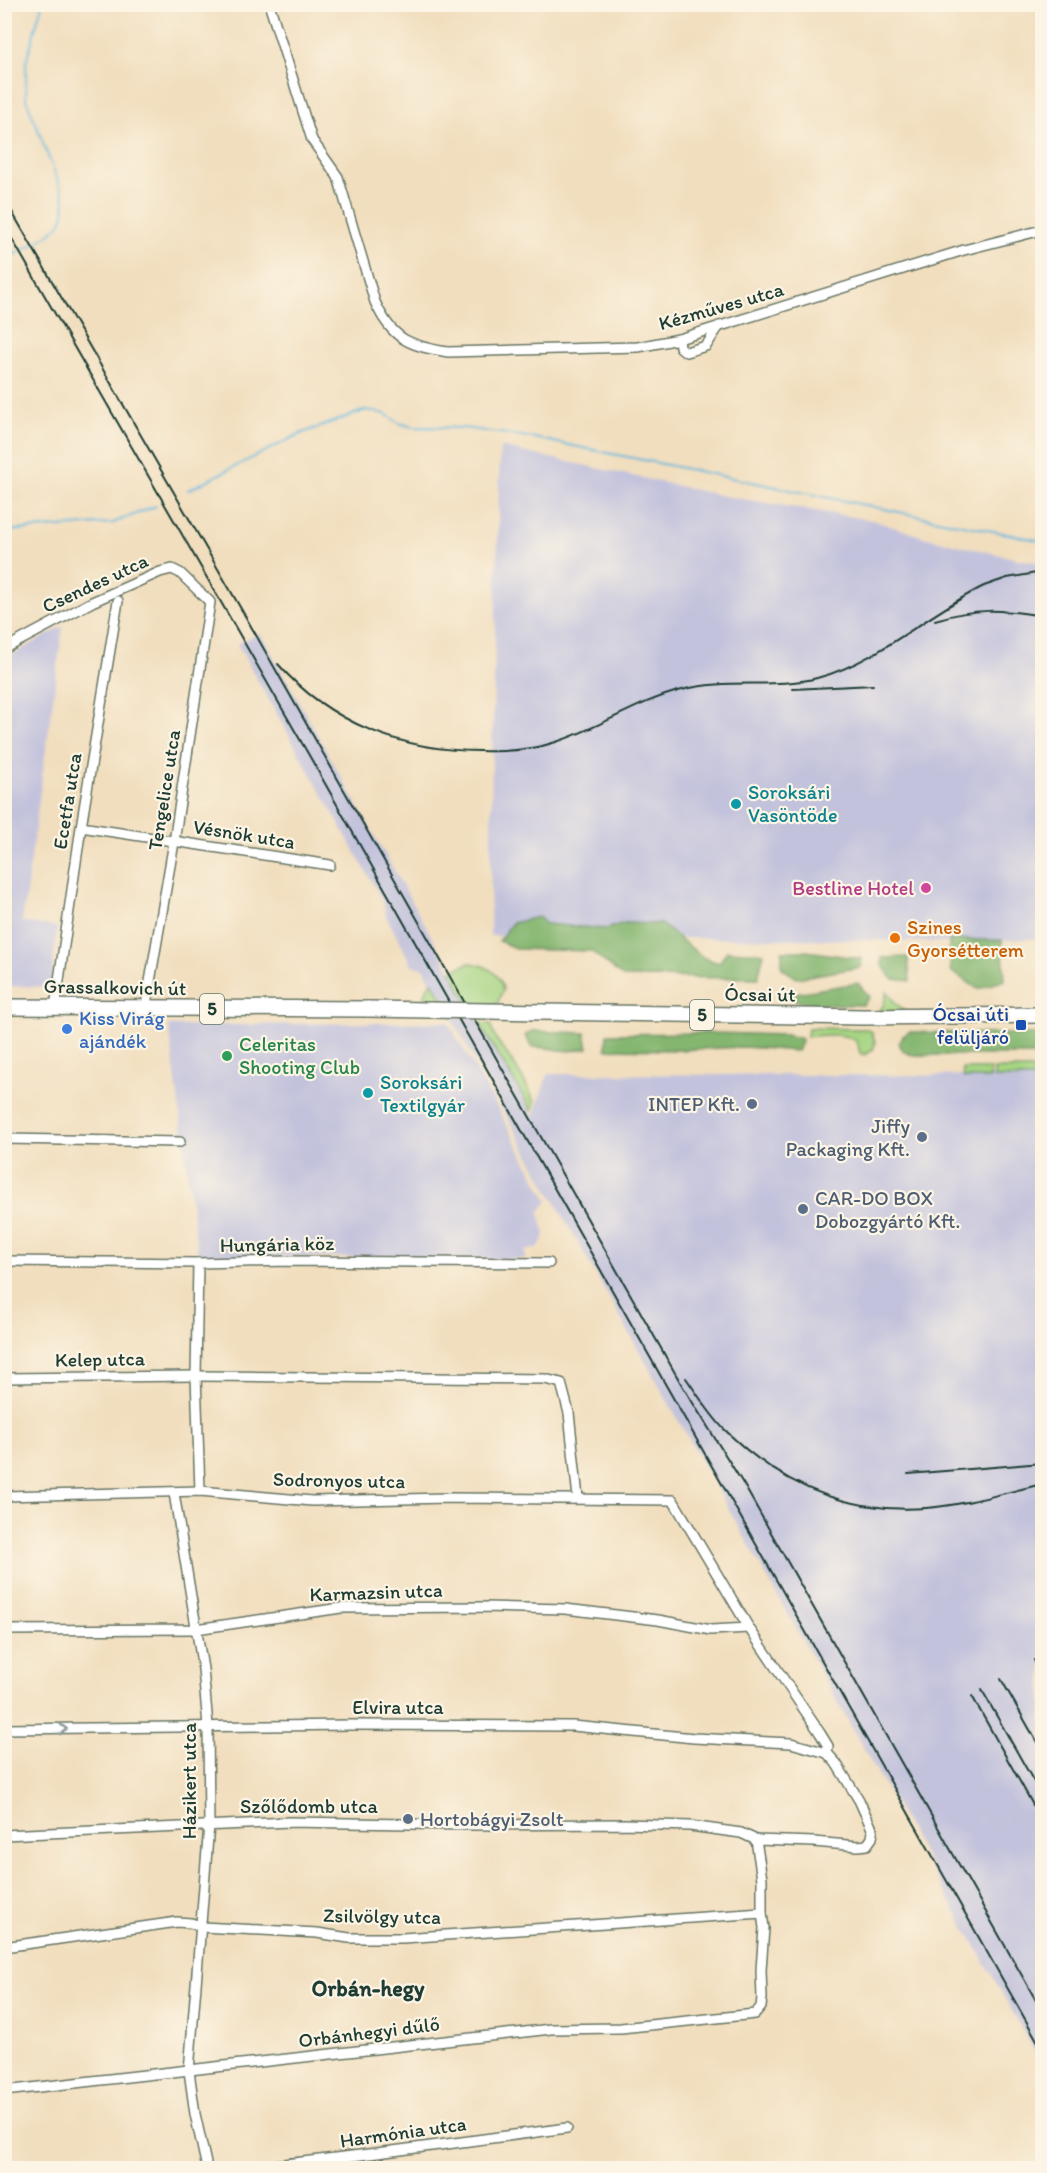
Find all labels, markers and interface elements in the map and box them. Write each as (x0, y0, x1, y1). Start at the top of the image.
street label: Kézműves utca (656, 277, 787, 335)
street label: Csendes utca (38, 548, 152, 618)
street label: Tengelice utca (143, 727, 185, 852)
street label: Ecetfa utca (48, 750, 87, 851)
place label: Soroksári Vasöntöde (748, 780, 837, 827)
marker: Soroksári Vasöntöde (729, 797, 743, 811)
street label: Vésnök utca (191, 814, 297, 854)
place label: Bestline Hotel (792, 876, 914, 900)
marker: Bestline Hotel (919, 881, 933, 895)
place label: Szines Gyorsétterem (907, 915, 1024, 962)
marker: Szines Gyorsétterem (888, 931, 902, 945)
street label: Grassalkovich út (43, 974, 187, 1000)
street label: Ócsai út (724, 981, 796, 1007)
road number: 5 (200, 994, 224, 1024)
road number: 5 (690, 1000, 714, 1030)
place label: Ócsai úti felüljáró (933, 1002, 1009, 1049)
place label: Kiss Virág ajándék (79, 1006, 165, 1053)
marker: Ócsai úti felüljáró (1014, 1018, 1028, 1032)
marker: Kiss Virág ajándék (60, 1022, 74, 1036)
place label: Celeritas Shooting Club (239, 1032, 360, 1079)
marker: Celeritas Shooting Club (220, 1049, 234, 1063)
place label: Soroksári Textilgyár (380, 1070, 465, 1117)
marker: Soroksári Textilgyár (361, 1086, 375, 1100)
place label: INTEP Kft. (648, 1092, 740, 1116)
marker: INTEP Kft. (745, 1097, 759, 1111)
place label: Jiffy Packaging Kft. (786, 1114, 911, 1161)
marker: Jiffy Packaging Kft. (915, 1130, 929, 1144)
place label: CAR-DO BOX Dobozgyártó Kft. (815, 1186, 960, 1233)
marker: CAR-DO BOX Dobozgyártó Kft. (796, 1202, 810, 1216)
street label: Hungária köz (220, 1231, 334, 1257)
street label: Kelep utca (55, 1346, 146, 1372)
street label: Sodronyos utca (273, 1467, 406, 1493)
street label: Karmazsin utca (309, 1578, 443, 1606)
street label: Elvira utca (352, 1695, 444, 1719)
one-way arrow (58, 1722, 67, 1735)
street label: Házikert utca (177, 1722, 201, 1839)
street label: Szőlődomb utca (240, 1794, 379, 1818)
place label: Hortobágyi Zsolt (420, 1807, 564, 1831)
marker: Hortobágyi Zsolt (401, 1812, 415, 1826)
street label: Zsilvölgy utca (323, 1903, 441, 1929)
district label: Orbán-hegy (312, 1975, 425, 2002)
street label: Orbánhegyi dűlő (297, 2011, 441, 2053)
street label: Harmónia utca (338, 2111, 468, 2153)

